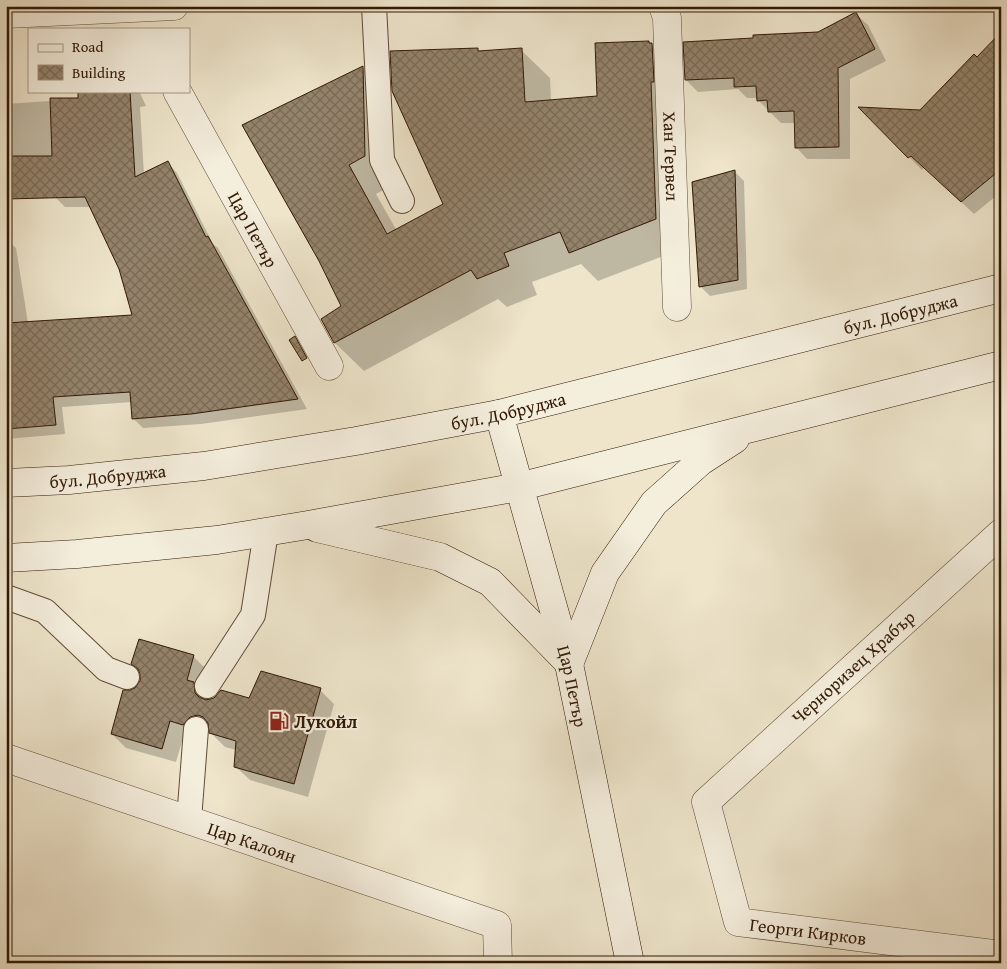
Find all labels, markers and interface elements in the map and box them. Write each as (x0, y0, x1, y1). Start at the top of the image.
legend (28, 28, 190, 92)
text: Road (72, 36, 103, 57)
text: Building (72, 62, 126, 83)
street label: Хан Тервел (657, 111, 687, 202)
street label: Цар Петър (222, 186, 285, 272)
street label: бул. Добруджа (840, 286, 961, 341)
street label: бул. Добруджа (448, 384, 569, 436)
street label: бул. Добруджа (49, 456, 168, 494)
street label: Черноризец Храбър (785, 604, 921, 730)
street label: Цар Петър (551, 642, 595, 730)
place label: Лукойл (294, 708, 358, 735)
fuel station icon: Лукойл (268, 710, 290, 732)
street label: Цар Калоян (204, 814, 300, 869)
street label: Георги Кирков (748, 910, 868, 952)

